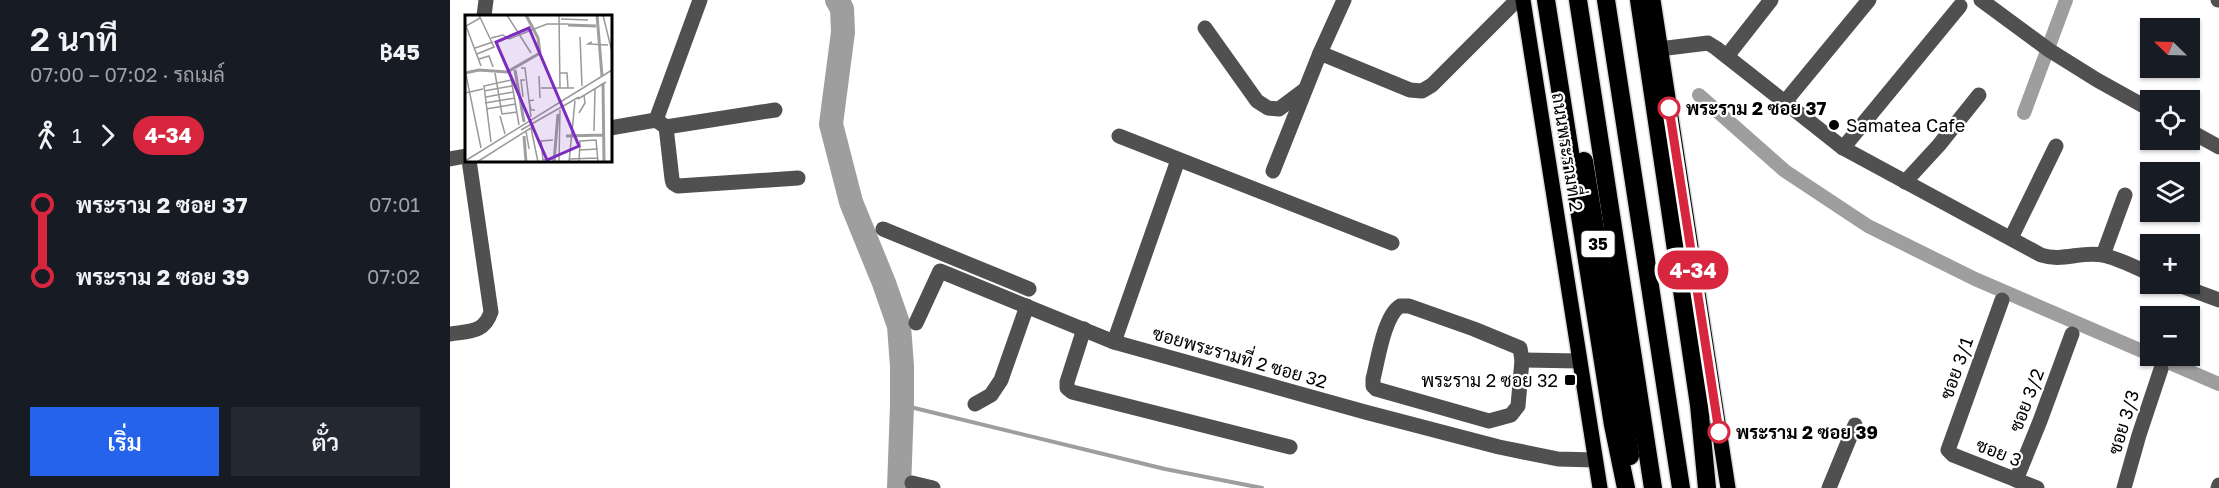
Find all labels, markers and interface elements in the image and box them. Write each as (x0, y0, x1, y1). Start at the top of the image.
inset map (465, 15, 612, 162)
north arrow (2140, 18, 2200, 78)
map controls (2140, 18, 2200, 366)
text: 2 นาที (30, 19, 118, 58)
text: ฿45 (380, 38, 420, 65)
text: 07:00 – 07:02 · รถเมล์ (30, 62, 225, 86)
street label: ถนนพระรามที่ 2 (1548, 90, 1592, 213)
button: locate (2140, 90, 2200, 150)
marker: พระราม 2 ซอย 37 (1658, 97, 1680, 119)
place label: พระราม 2 ซอย 37 (1686, 97, 1826, 119)
place label: Samatea Cafe (1846, 114, 1965, 136)
marker: Samatea Cafe (1827, 118, 1841, 132)
icon: walk (30, 119, 63, 152)
icon: forward (91, 119, 124, 152)
text: 4-34 (145, 122, 192, 148)
text: 1 (72, 123, 82, 147)
button: layers (2140, 162, 2200, 222)
text: พระราม 2 ซอย 37 (76, 191, 247, 218)
text: 07:01 (369, 192, 420, 216)
road number: 35 (1582, 231, 1614, 257)
button: + (2140, 234, 2200, 294)
line badge: 4-34 (1651, 250, 1735, 290)
text: 4-34 (1669, 257, 1717, 283)
text: พระราม 2 ซอย 39 (76, 263, 249, 290)
text: 07:02 (367, 264, 420, 288)
button: − (2140, 306, 2200, 366)
street label: ซอยพระรามที่ 2 ซอย 32 (1150, 318, 1331, 392)
street label: ซอย 3/1 (1935, 334, 1977, 402)
street label: ซอย 3/2 (2004, 365, 2048, 435)
place label: พระราม 2 ซอย 32 (1421, 369, 1558, 391)
marker: พระราม 2 ซอย 32 (1563, 373, 1577, 387)
street label: ซอย 3/3 (2103, 387, 2143, 457)
button: เริ่ม (30, 407, 219, 476)
button: ตั๋ว (231, 407, 420, 476)
marker: พระราม 2 ซอย 39 (1708, 421, 1730, 443)
place label: พระราม 2 ซอย 39 (1736, 421, 1878, 443)
street label: ซอย 3 (1973, 433, 2025, 471)

